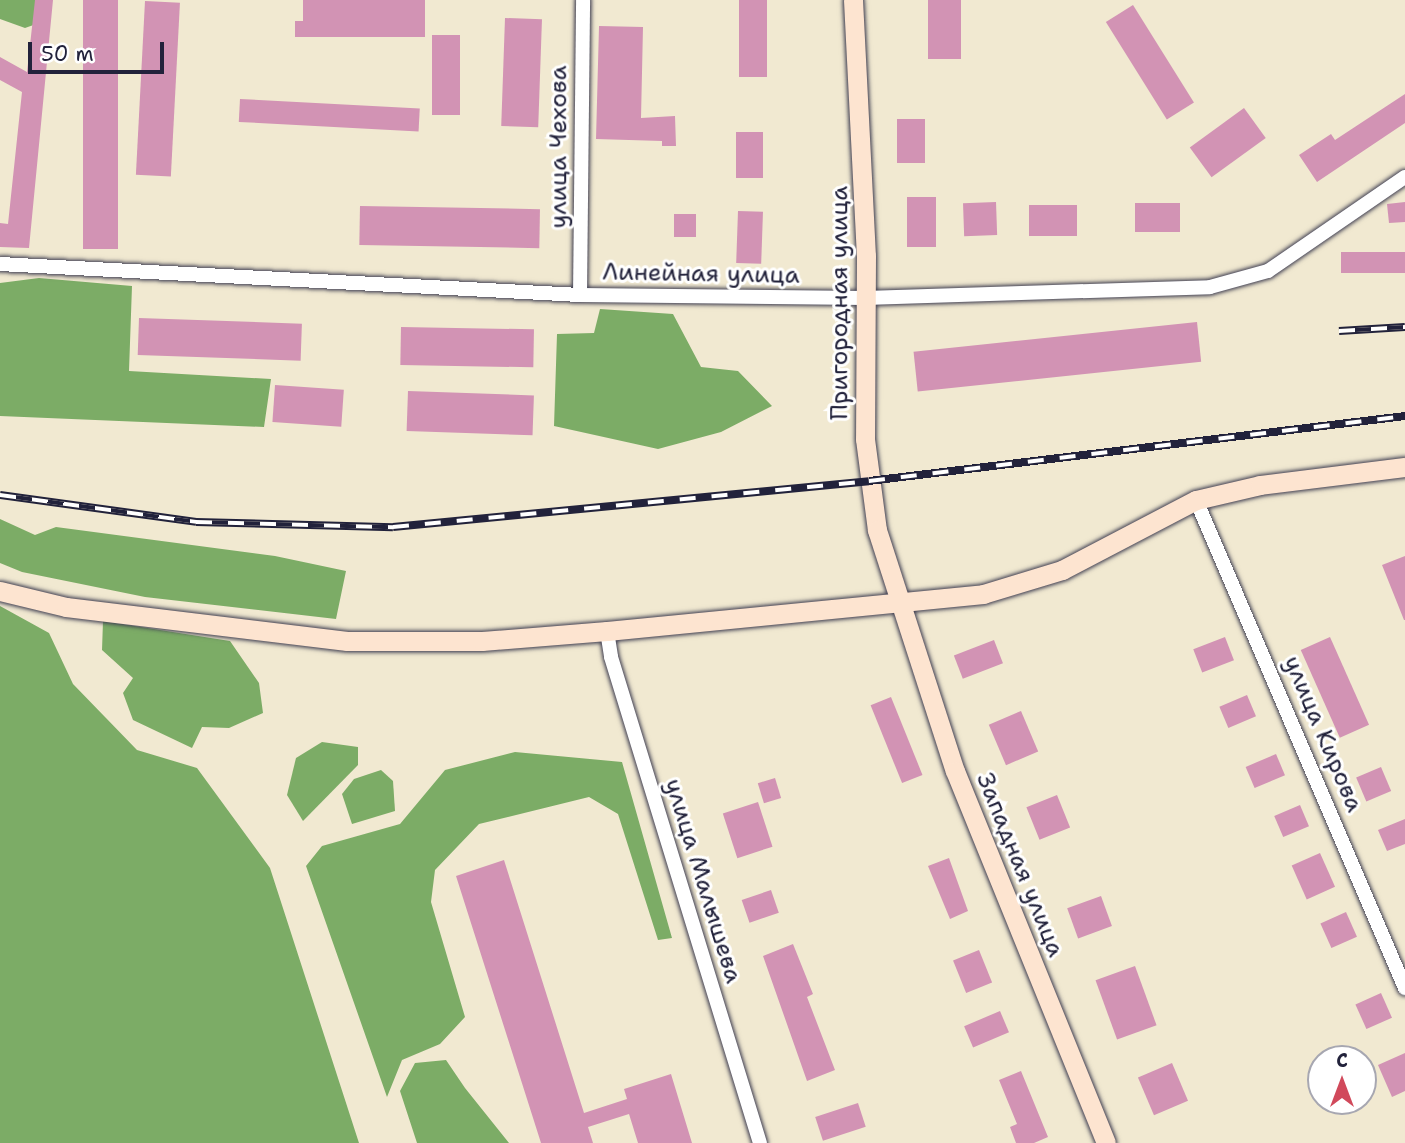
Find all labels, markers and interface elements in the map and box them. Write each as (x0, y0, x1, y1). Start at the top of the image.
scale bar (32, 28, 168, 72)
text: 50 m (41, 40, 94, 68)
street label: улица Чехова (545, 66, 573, 228)
street label: Пригородная улица (826, 186, 854, 420)
street label: Линейная улица (602, 258, 800, 290)
street label: улица Кирова (1277, 652, 1369, 816)
street label: Западная улица (970, 769, 1070, 961)
street label: улица Малышева (658, 775, 748, 987)
north arrow (1307, 1045, 1377, 1115)
text: С (1336, 1048, 1348, 1073)

